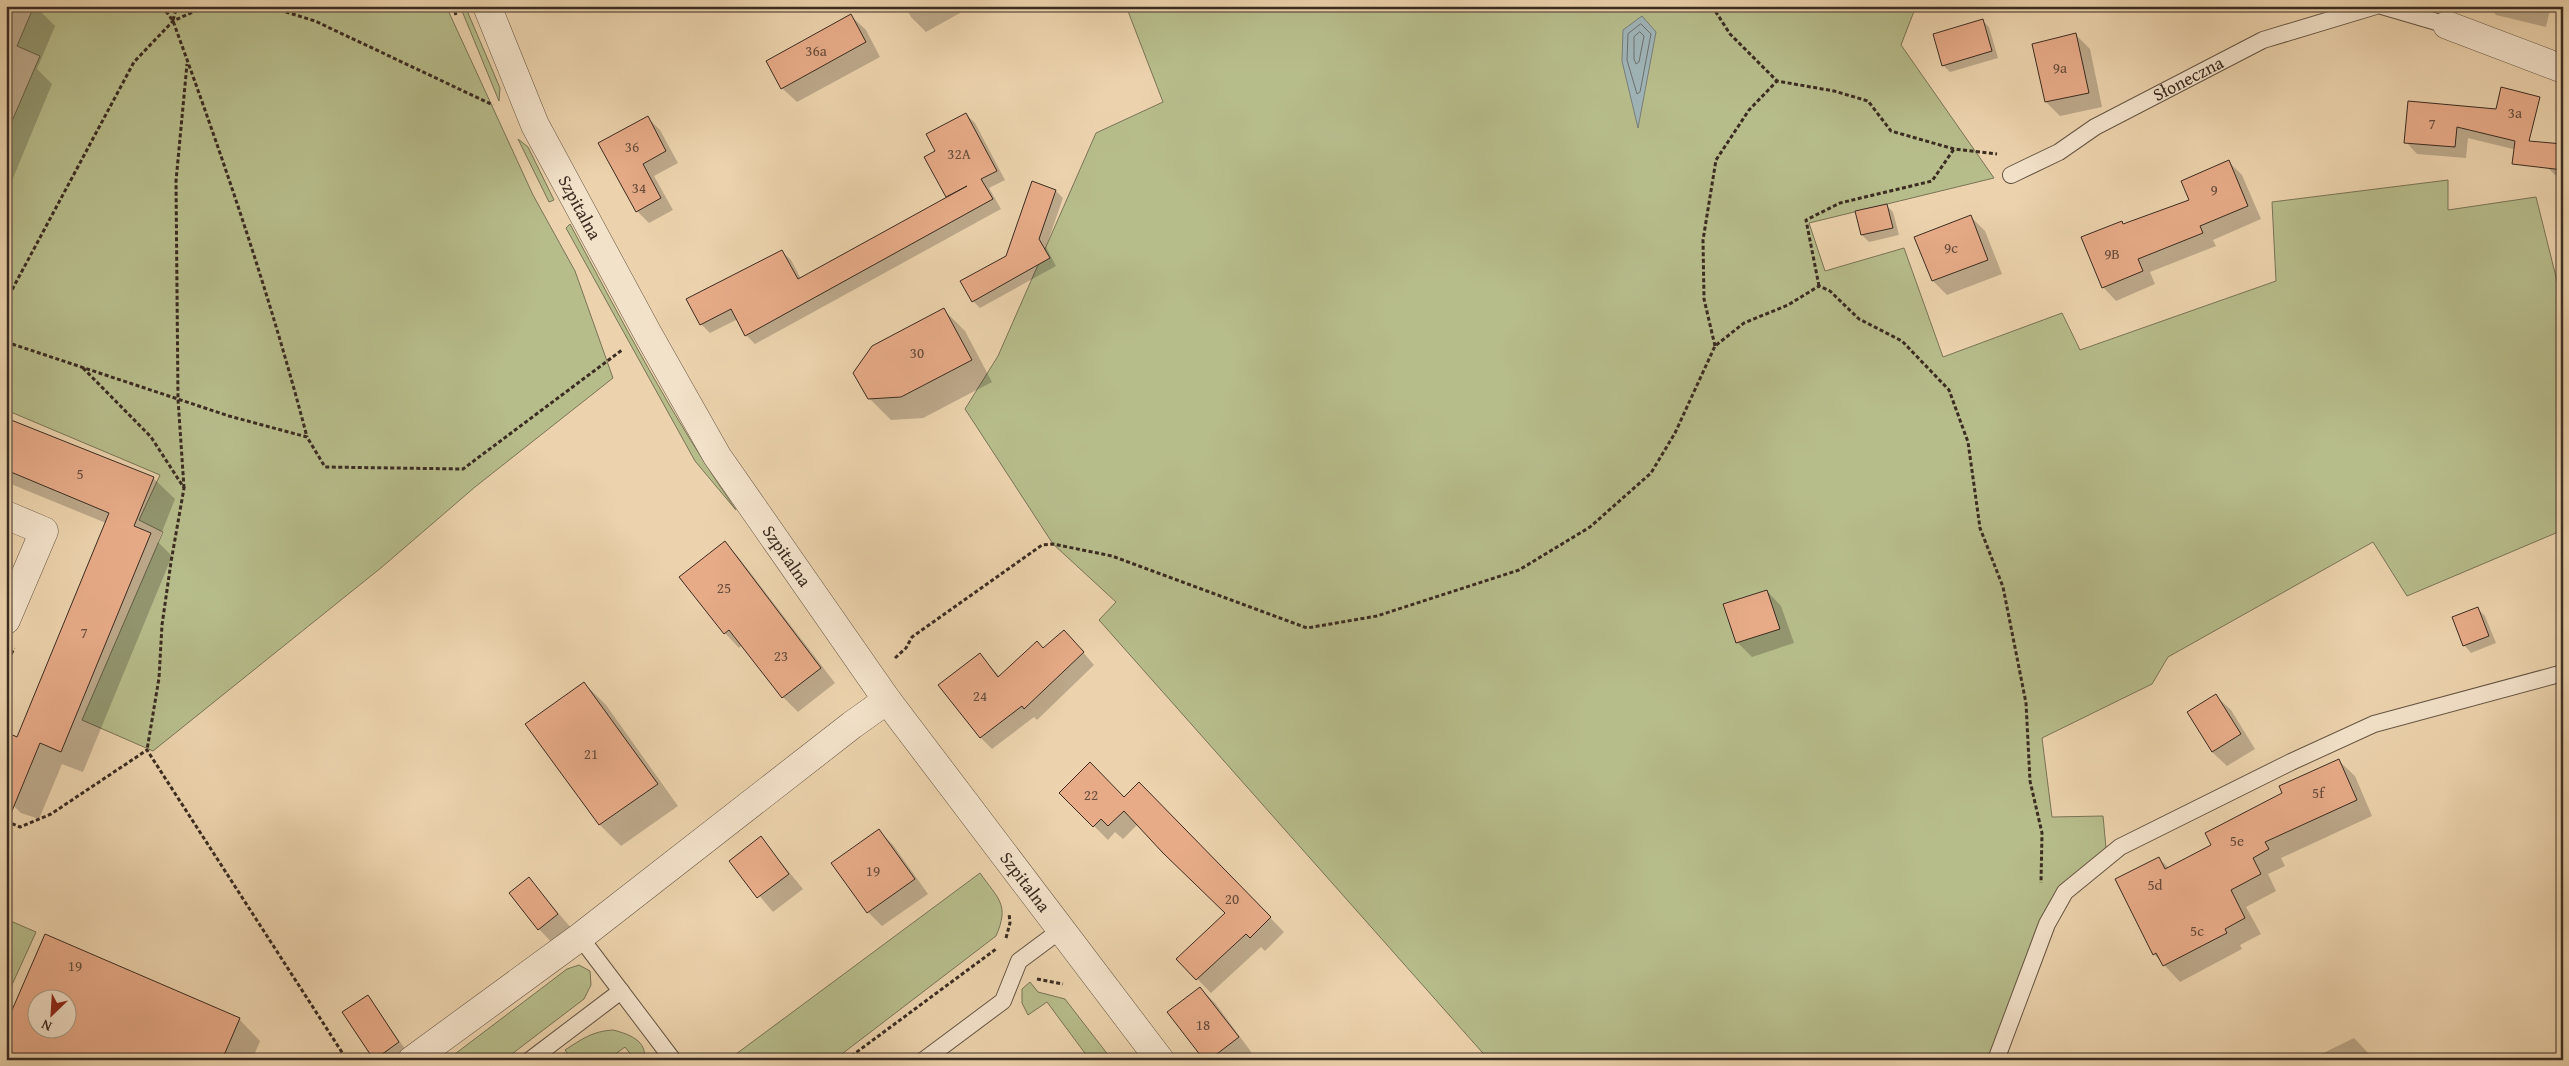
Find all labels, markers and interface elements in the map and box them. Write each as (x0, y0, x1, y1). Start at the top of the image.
house number: 36a (805, 40, 827, 61)
street label: Słoneczna (2148, 49, 2228, 108)
house number: 9a (2053, 57, 2067, 78)
house number: 3a (2508, 102, 2522, 123)
house number: 7 (2428, 113, 2436, 134)
house number: 36 (625, 136, 639, 157)
house number: 32A (947, 143, 971, 164)
street label: Szpitalna (551, 170, 609, 245)
house number: 34 (632, 177, 646, 198)
house number: 9 (2210, 179, 2218, 200)
house number: 9c (1944, 237, 1958, 258)
house number: 9B (2104, 243, 2120, 264)
house number: 30 (910, 342, 924, 363)
house number: 5 (76, 463, 84, 484)
street label: Szpitalna (756, 519, 818, 593)
house number: 25 (717, 577, 731, 598)
house number: 7 (80, 622, 88, 643)
house number: 23 (774, 645, 788, 666)
house number: 24 (973, 685, 987, 706)
house number: 21 (584, 743, 598, 764)
house number: 5f (2312, 782, 2326, 803)
house number: 22 (1084, 784, 1098, 805)
house number: 5e (2230, 830, 2244, 851)
street label: Szpitalna (994, 846, 1058, 918)
house number: 19 (866, 860, 880, 881)
house number: 5d (2147, 874, 2163, 895)
house number: 20 (1225, 888, 1239, 909)
house number: 5c (2190, 920, 2204, 941)
house number: 19 (68, 955, 82, 976)
north arrow (28, 988, 78, 1038)
text: N (37, 1014, 55, 1037)
house number: 18 (1196, 1014, 1210, 1035)

